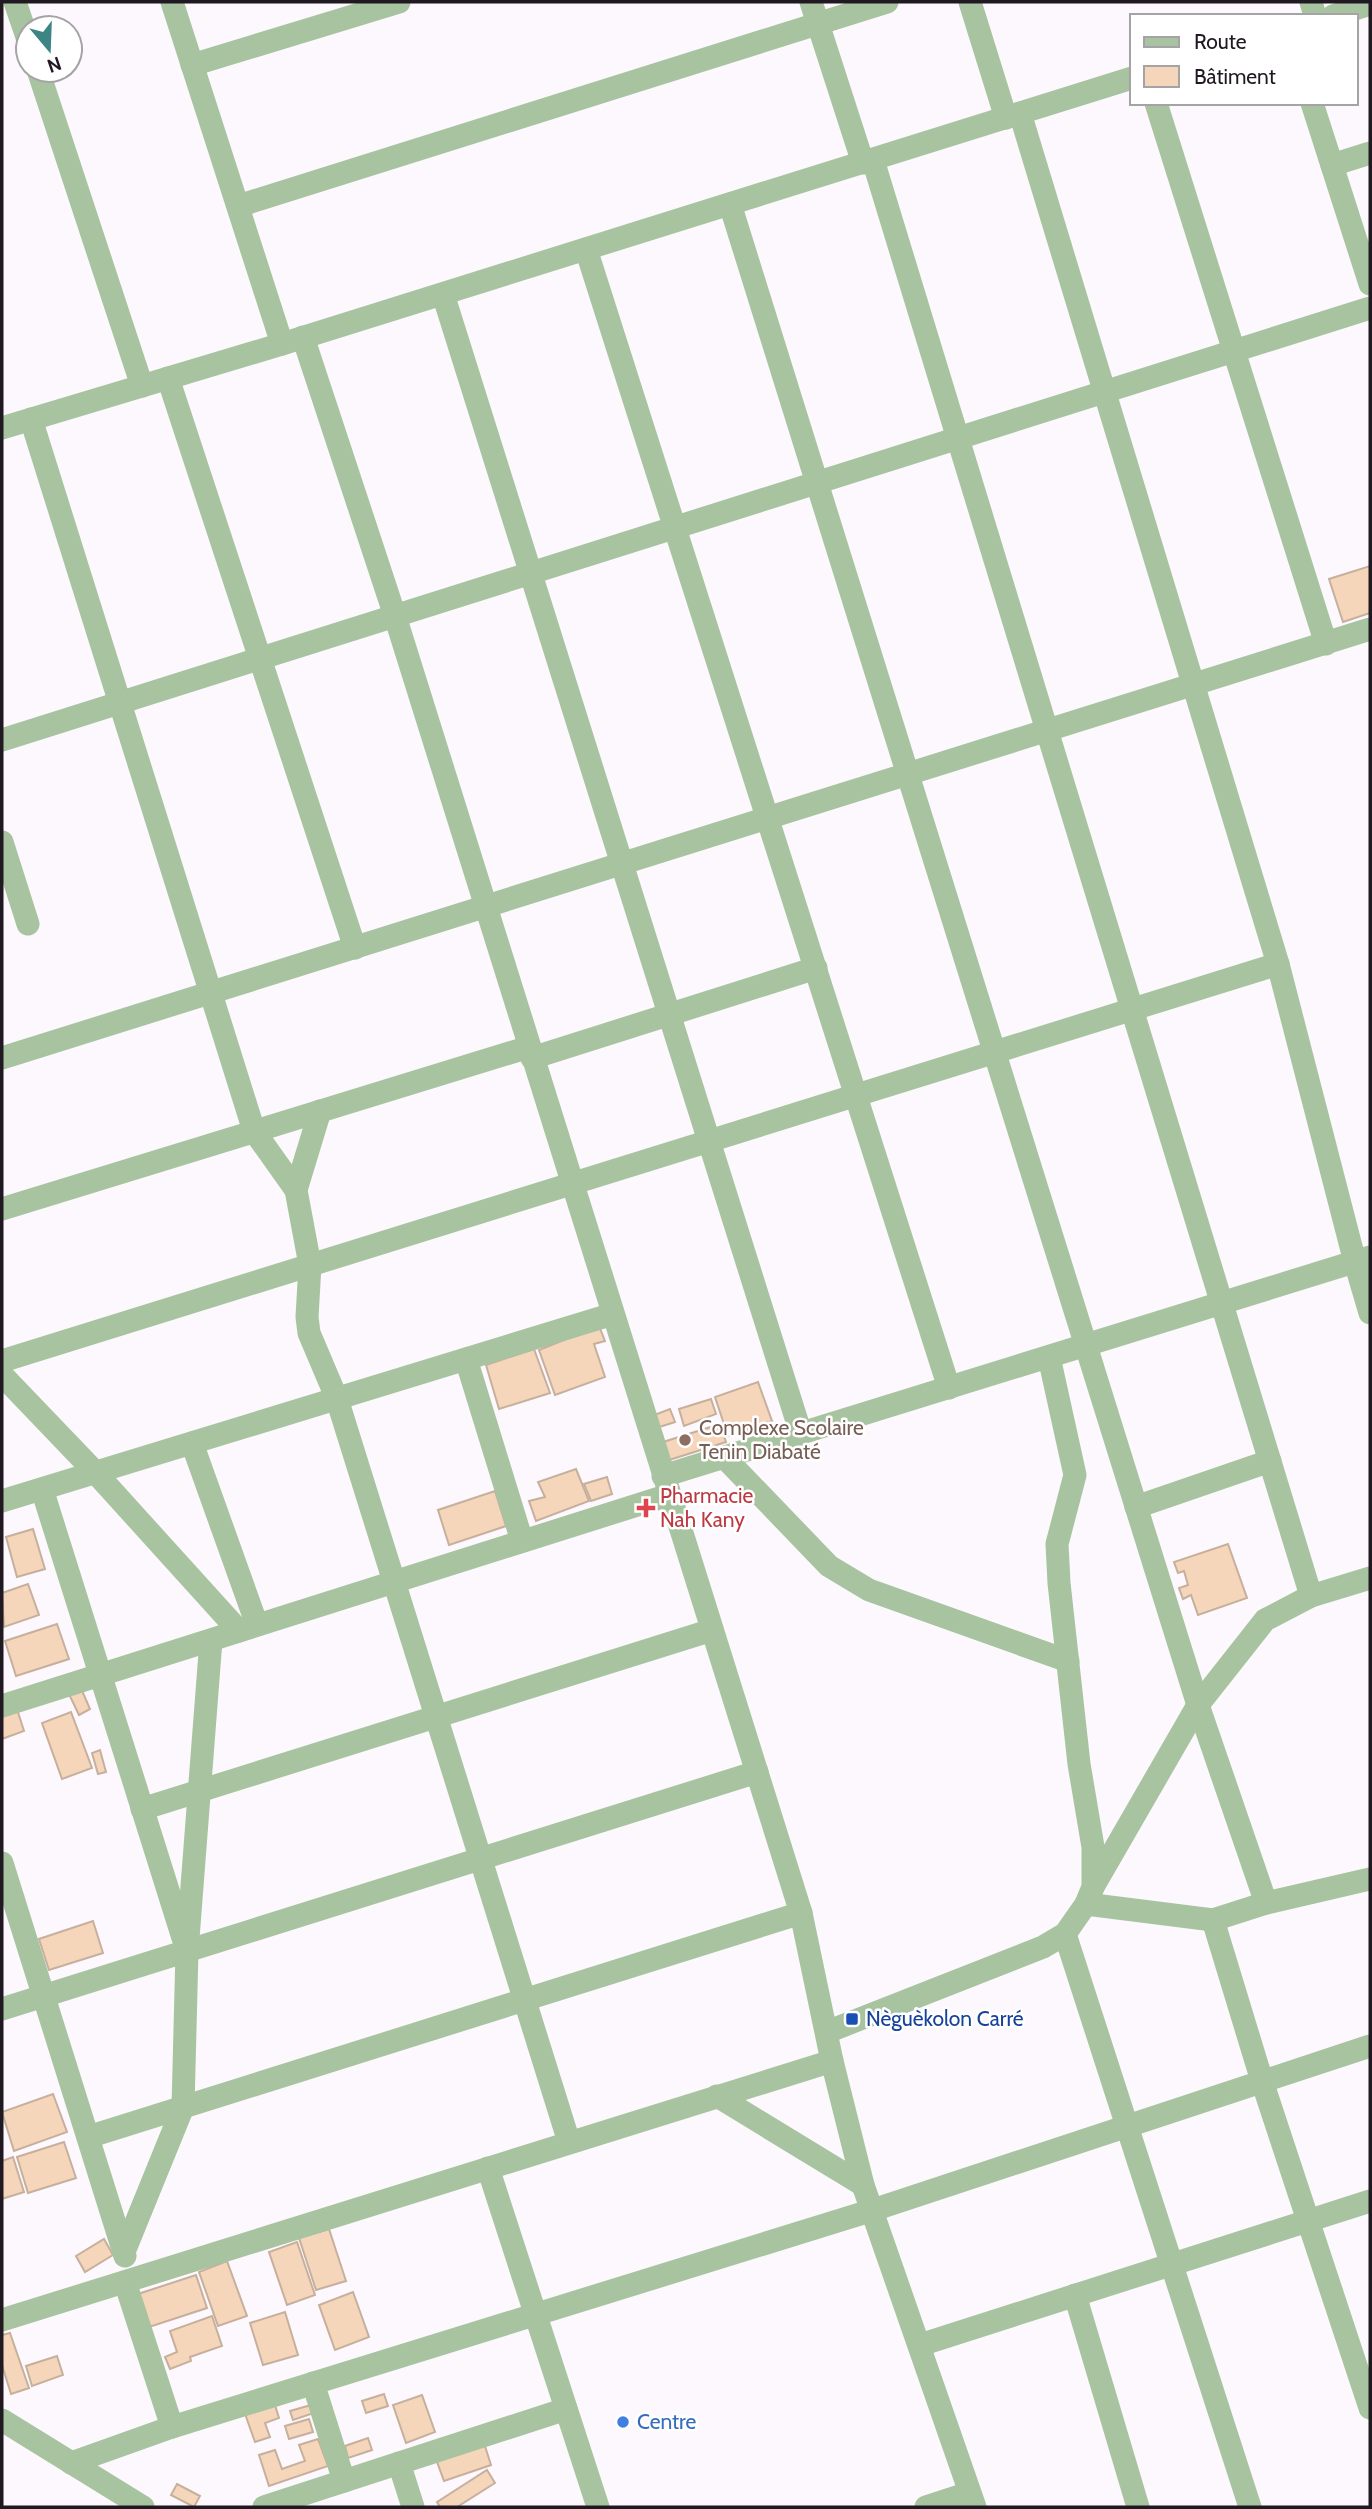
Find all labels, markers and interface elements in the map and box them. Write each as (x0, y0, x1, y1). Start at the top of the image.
north arrow (14, 14, 84, 84)
legend (1130, 14, 1358, 105)
text: Route (1194, 29, 1247, 54)
text: N (44, 52, 64, 78)
text: Bâtiment (1194, 64, 1276, 89)
place label: Complexe Scolaire Tenin Diabaté (699, 1415, 864, 1464)
marker: Complexe Scolaire Tenin Diabaté (677, 1432, 693, 1448)
place label: Pharmacie Nah Kany (660, 1483, 753, 1532)
marker: Pharmacie Nah Kany (638, 1500, 654, 1516)
place label: Nèguèkolon Carré (866, 2006, 1024, 2031)
marker: Nèguèkolon Carré (844, 2011, 860, 2027)
place label: Centre (637, 2409, 696, 2434)
marker: Centre (615, 2414, 631, 2430)

